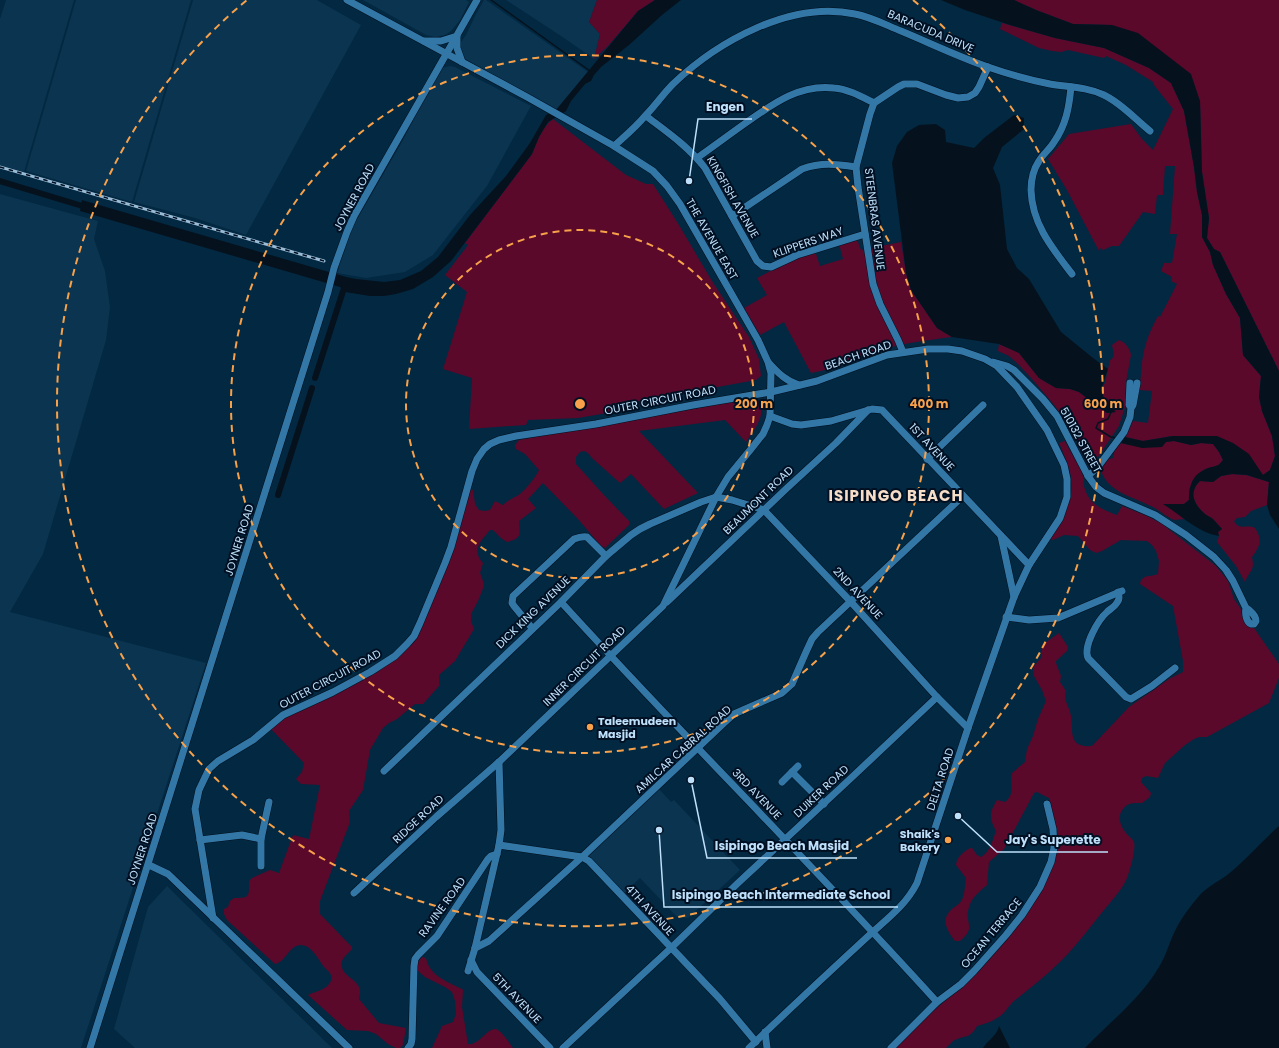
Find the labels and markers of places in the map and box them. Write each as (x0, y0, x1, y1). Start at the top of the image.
callout: Engen (698, 95, 752, 119)
centre of rings (573, 397, 587, 411)
place label: Taleemudeen Masjid (598, 713, 676, 742)
marker: Taleemudeen Masjid (585, 722, 595, 732)
place label: Shaik's Bakery (900, 826, 940, 855)
callout: Jay's Superette (997, 828, 1108, 852)
callout: Isipingo Beach Masjid (707, 834, 857, 858)
marker: Shaik's Bakery (943, 835, 953, 845)
callout: Isipingo Beach Intermediate School (664, 883, 898, 907)

